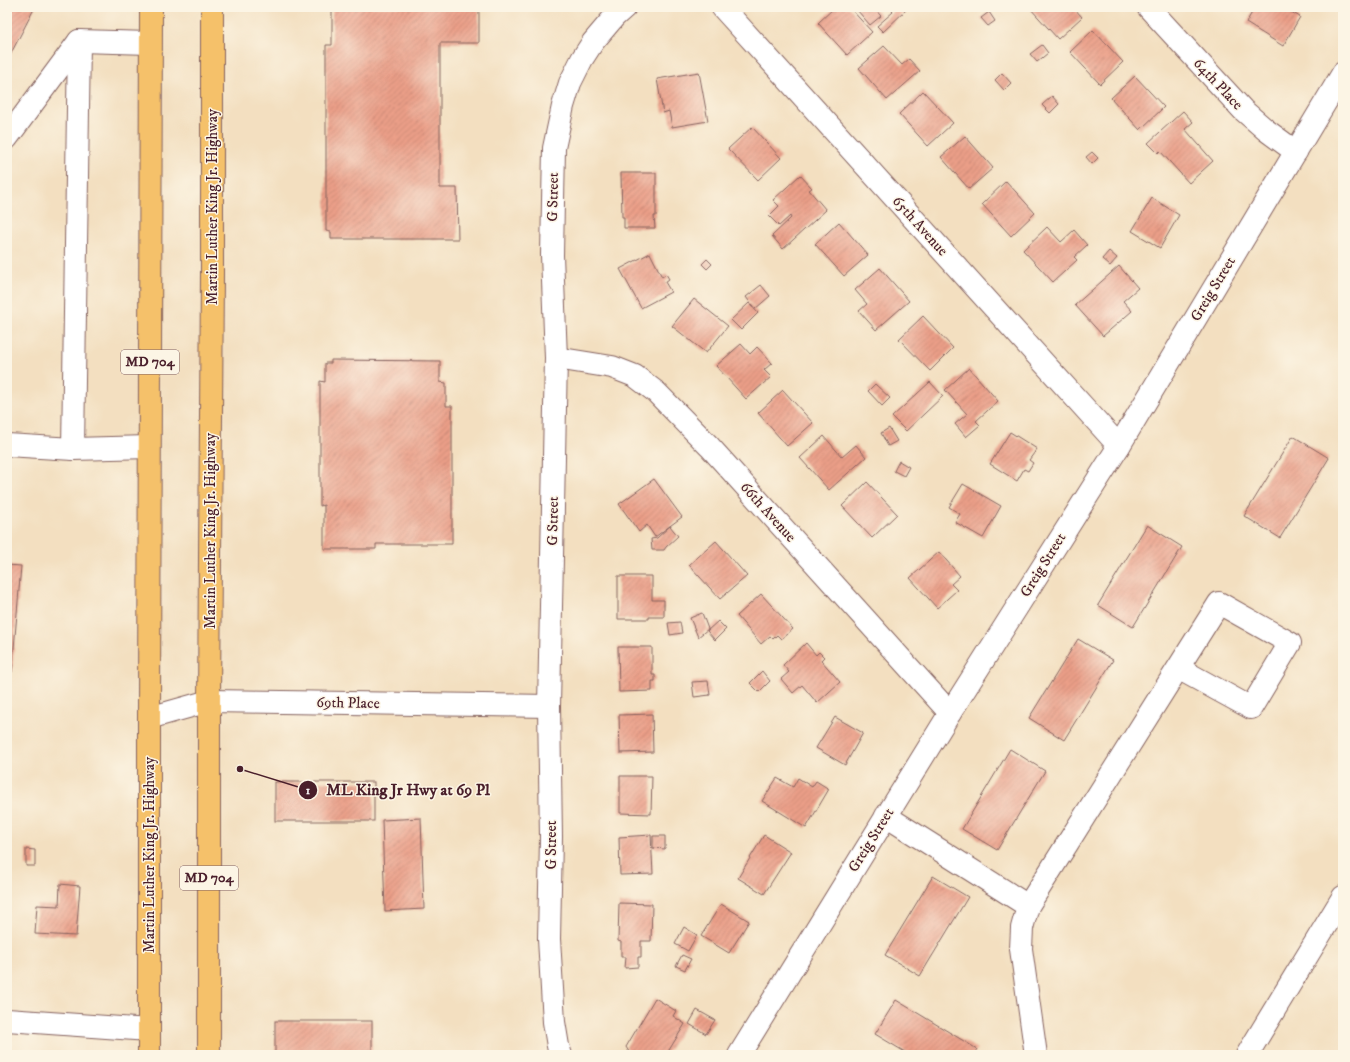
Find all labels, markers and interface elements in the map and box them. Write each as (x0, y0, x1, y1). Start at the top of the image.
street label: 64th Place (1189, 54, 1247, 114)
street label: Martin Luther King Jr. Highway (203, 108, 222, 305)
street label: G Street (543, 172, 563, 222)
street label: 65th Avenue (888, 192, 952, 260)
street label: Greig Street (1186, 253, 1240, 325)
road number: MD 704 (121, 350, 179, 374)
street label: Martin Luther King Jr. Highway (201, 432, 220, 629)
street label: 66th Avenue (736, 478, 800, 546)
street label: G Street (543, 496, 563, 546)
street label: Greig Street (1016, 529, 1070, 601)
street label: 69th Place (316, 693, 380, 713)
street label: Martin Luther King Jr. Highway (140, 756, 159, 953)
callout: ML King Jr Hwy at 69 Pl (298, 776, 498, 804)
text: ML King Jr Hwy at 69 Pl (326, 780, 491, 800)
text: 1 (306, 783, 311, 798)
street label: Greig Street (844, 804, 898, 876)
street label: G Street (542, 820, 561, 870)
road number: MD 704 (180, 866, 238, 890)

